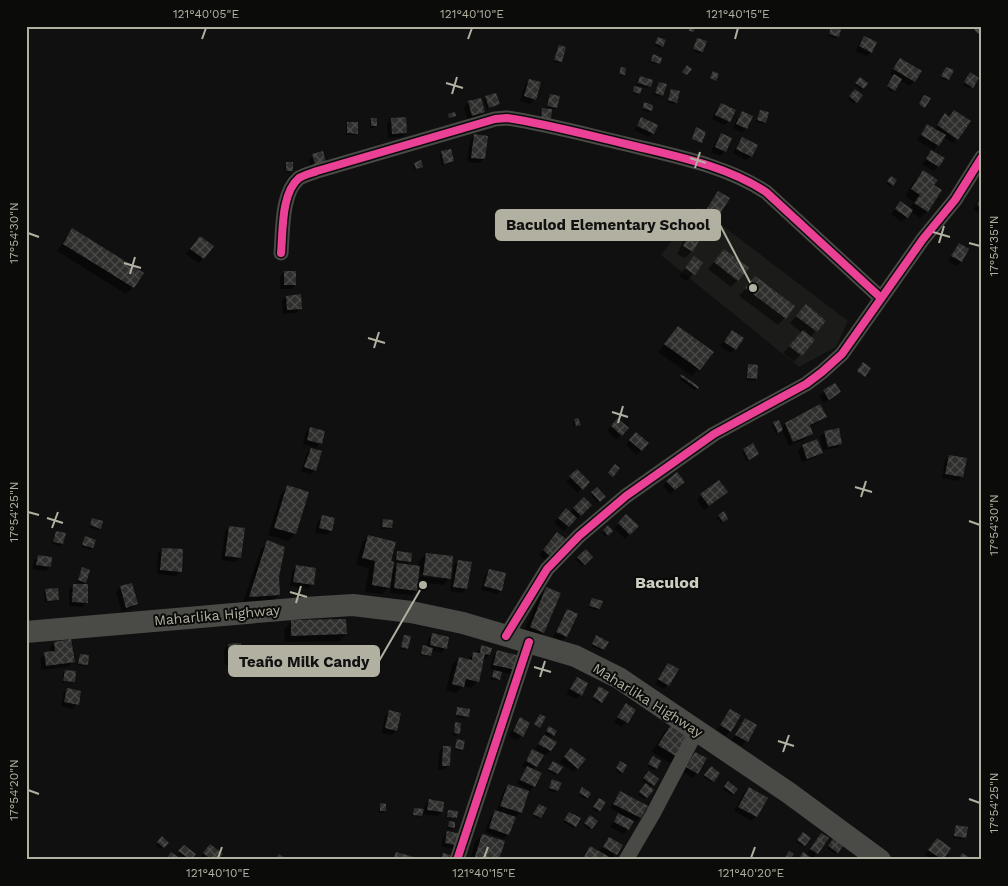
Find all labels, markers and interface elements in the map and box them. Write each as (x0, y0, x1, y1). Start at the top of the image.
text: 121°40'05"E (173, 7, 239, 21)
text: 121°40'10"E (440, 7, 504, 21)
text: 121°40'15"E (706, 7, 770, 21)
text: 17°54'30"N (7, 202, 21, 264)
callout: Baculod Elementary School (496, 210, 720, 240)
text: 17°54'35"N (987, 215, 1001, 277)
text: Baculod Elementary School (506, 216, 710, 234)
text: 17°54'25"N (7, 481, 21, 543)
text: 17°54'30"N (987, 494, 1001, 556)
district label: Baculod (635, 573, 699, 592)
street label: Maharlika Highway (153, 601, 282, 628)
callout: Teaño Milk Candy (229, 646, 379, 676)
text: Teaño Milk Candy (239, 653, 370, 671)
street label: Maharlika Highway (590, 660, 707, 741)
text: 17°54'20"N (7, 759, 21, 821)
text: 17°54'25"N (987, 772, 1001, 834)
text: 121°40'10"E (186, 866, 250, 880)
text: 121°40'15"E (452, 866, 516, 880)
text: 121°40'20"E (718, 866, 784, 880)

